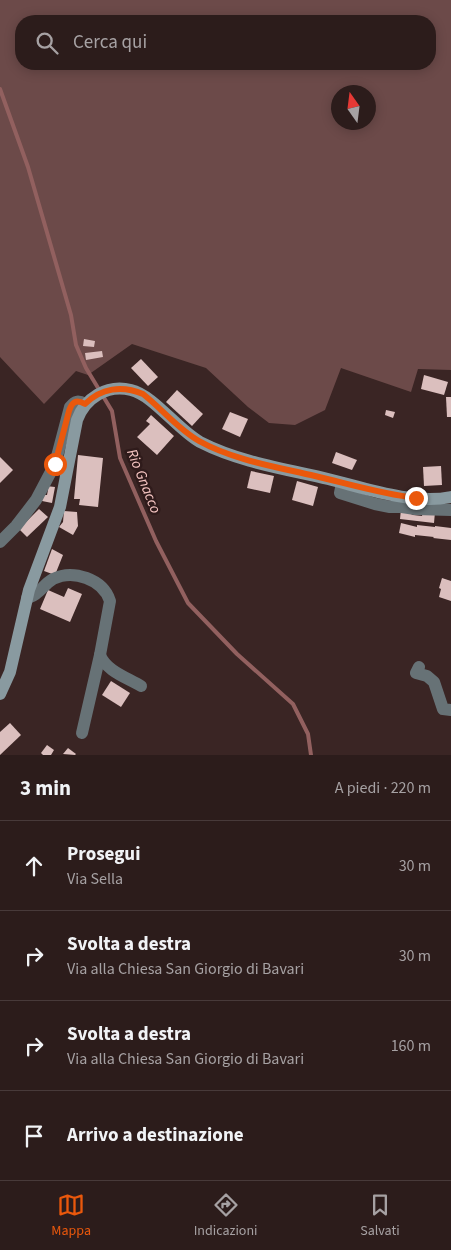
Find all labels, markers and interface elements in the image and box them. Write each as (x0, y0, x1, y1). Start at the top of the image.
search box (15, 15, 436, 70)
icon: search (33, 29, 61, 57)
text: Cerca qui (73, 29, 147, 56)
north arrow (331, 85, 376, 130)
water label: Rio Gnacco (121, 446, 166, 517)
route start (44, 453, 67, 476)
route end (405, 487, 428, 510)
text: 3 min (20, 773, 71, 803)
text: A piedi · 220 m (335, 777, 431, 799)
text: Prosegui (67, 841, 140, 868)
icon: ahead (20, 852, 48, 880)
text: 30 m (399, 855, 431, 877)
text: Via Sella (67, 868, 123, 890)
text: Svolta a destra (67, 931, 191, 958)
icon: right (20, 942, 48, 970)
text: 30 m (399, 945, 431, 967)
text: Via alla Chiesa San Giorgio di Bavari (67, 958, 304, 980)
text: Svolta a destra (67, 1021, 191, 1048)
icon: right (20, 1032, 48, 1060)
text: 160 m (391, 1035, 431, 1057)
text: Via alla Chiesa San Giorgio di Bavari (67, 1048, 304, 1070)
icon: arrive (20, 1122, 48, 1150)
text: Arrivo a destinazione (67, 1122, 244, 1149)
tab: Mappa (51, 1191, 91, 1241)
tab: Indicazioni (194, 1191, 258, 1241)
tab: Salvati (360, 1191, 400, 1241)

